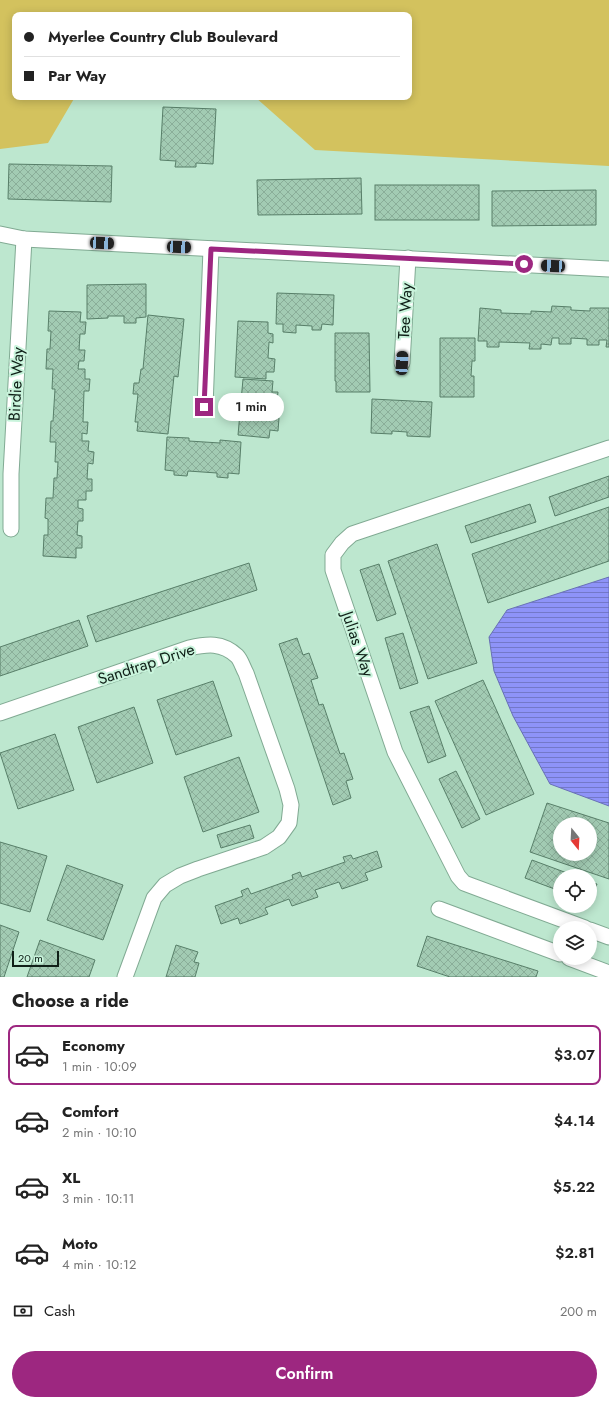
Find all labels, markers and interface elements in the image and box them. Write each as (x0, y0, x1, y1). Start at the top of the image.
text: Myerlee Country Club Boulevard (48, 26, 278, 48)
text: Par Way (48, 65, 106, 87)
car (90, 236, 114, 250)
car (167, 240, 191, 254)
route start (515, 255, 533, 273)
car (541, 259, 565, 273)
street label: Tee Way (392, 281, 418, 340)
street label: Birdie Way (3, 346, 29, 421)
car (395, 351, 409, 375)
callout: 1 min (218, 393, 284, 421)
text: 1 min (235, 397, 267, 416)
route end (195, 398, 213, 416)
street label: Julias Way (335, 606, 380, 681)
street label: Sandtrap Drive (95, 638, 197, 690)
north arrow (553, 817, 597, 861)
map controls (553, 817, 597, 965)
button: locate (553, 869, 597, 913)
button: layers (553, 921, 597, 965)
scale bar (12, 949, 59, 968)
text: 20 m (18, 950, 43, 966)
text: Choose a ride (12, 988, 129, 1014)
text: Economy (62, 1035, 125, 1057)
icon: car (14, 1037, 50, 1073)
text: $3.07 (554, 1044, 595, 1066)
text: 1 min · 10:09 (62, 1057, 137, 1076)
text: Comfort (62, 1101, 119, 1123)
icon: car (14, 1103, 50, 1139)
text: $4.14 (554, 1110, 595, 1132)
text: 2 min · 10:10 (62, 1123, 137, 1142)
text: XL (62, 1167, 80, 1189)
icon: car (14, 1169, 50, 1205)
text: $5.22 (553, 1176, 595, 1198)
text: 3 min · 10:11 (62, 1189, 134, 1208)
text: Moto (62, 1233, 98, 1255)
icon: car (14, 1235, 50, 1271)
text: $2.81 (555, 1242, 595, 1264)
text: 4 min · 10:12 (62, 1255, 136, 1274)
icon: cash (12, 1300, 34, 1322)
text: Cash (44, 1300, 75, 1322)
text: 200 m (560, 1302, 597, 1321)
button: Confirm (12, 1351, 597, 1397)

